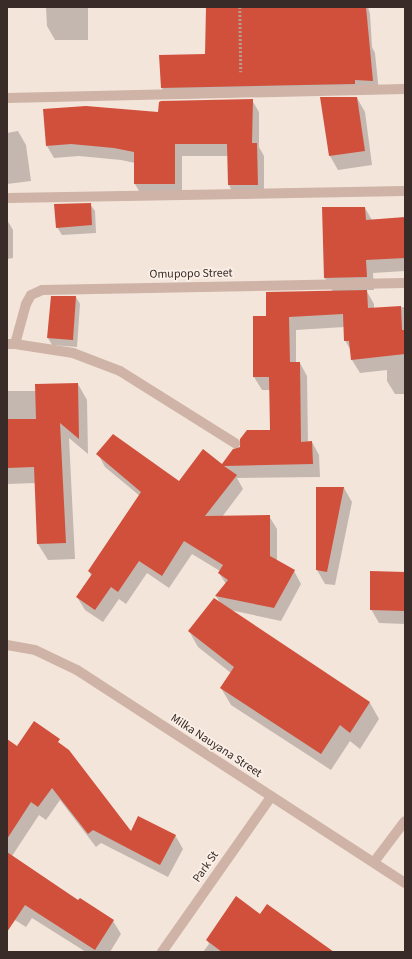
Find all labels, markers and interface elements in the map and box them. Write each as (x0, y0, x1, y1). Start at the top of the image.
street label: Omupopo Street (149, 266, 233, 282)
street label: Milka Nauyana Street (168, 711, 264, 781)
street label: Park St (190, 849, 222, 885)

